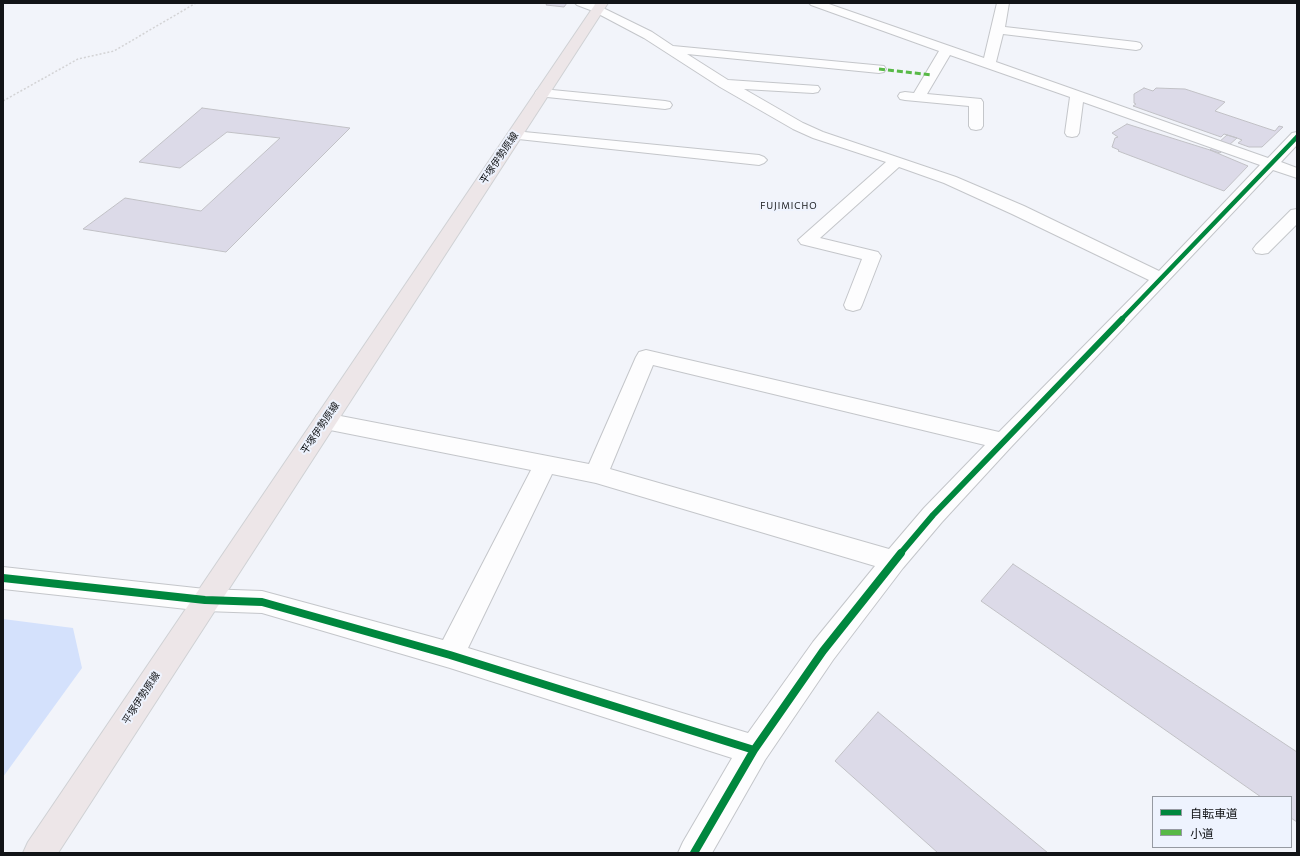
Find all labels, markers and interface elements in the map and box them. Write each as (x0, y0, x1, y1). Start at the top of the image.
street label: 平塚伊勢原線 (477, 130, 521, 186)
district label: FUJIMICHO (760, 201, 818, 211)
street label: 平塚伊勢原線 (298, 400, 342, 456)
street label: 平塚伊勢原線 (120, 670, 162, 726)
legend (1152, 796, 1292, 848)
text: 自転車道 (1190, 806, 1238, 820)
text: 小道 (1190, 826, 1214, 840)

